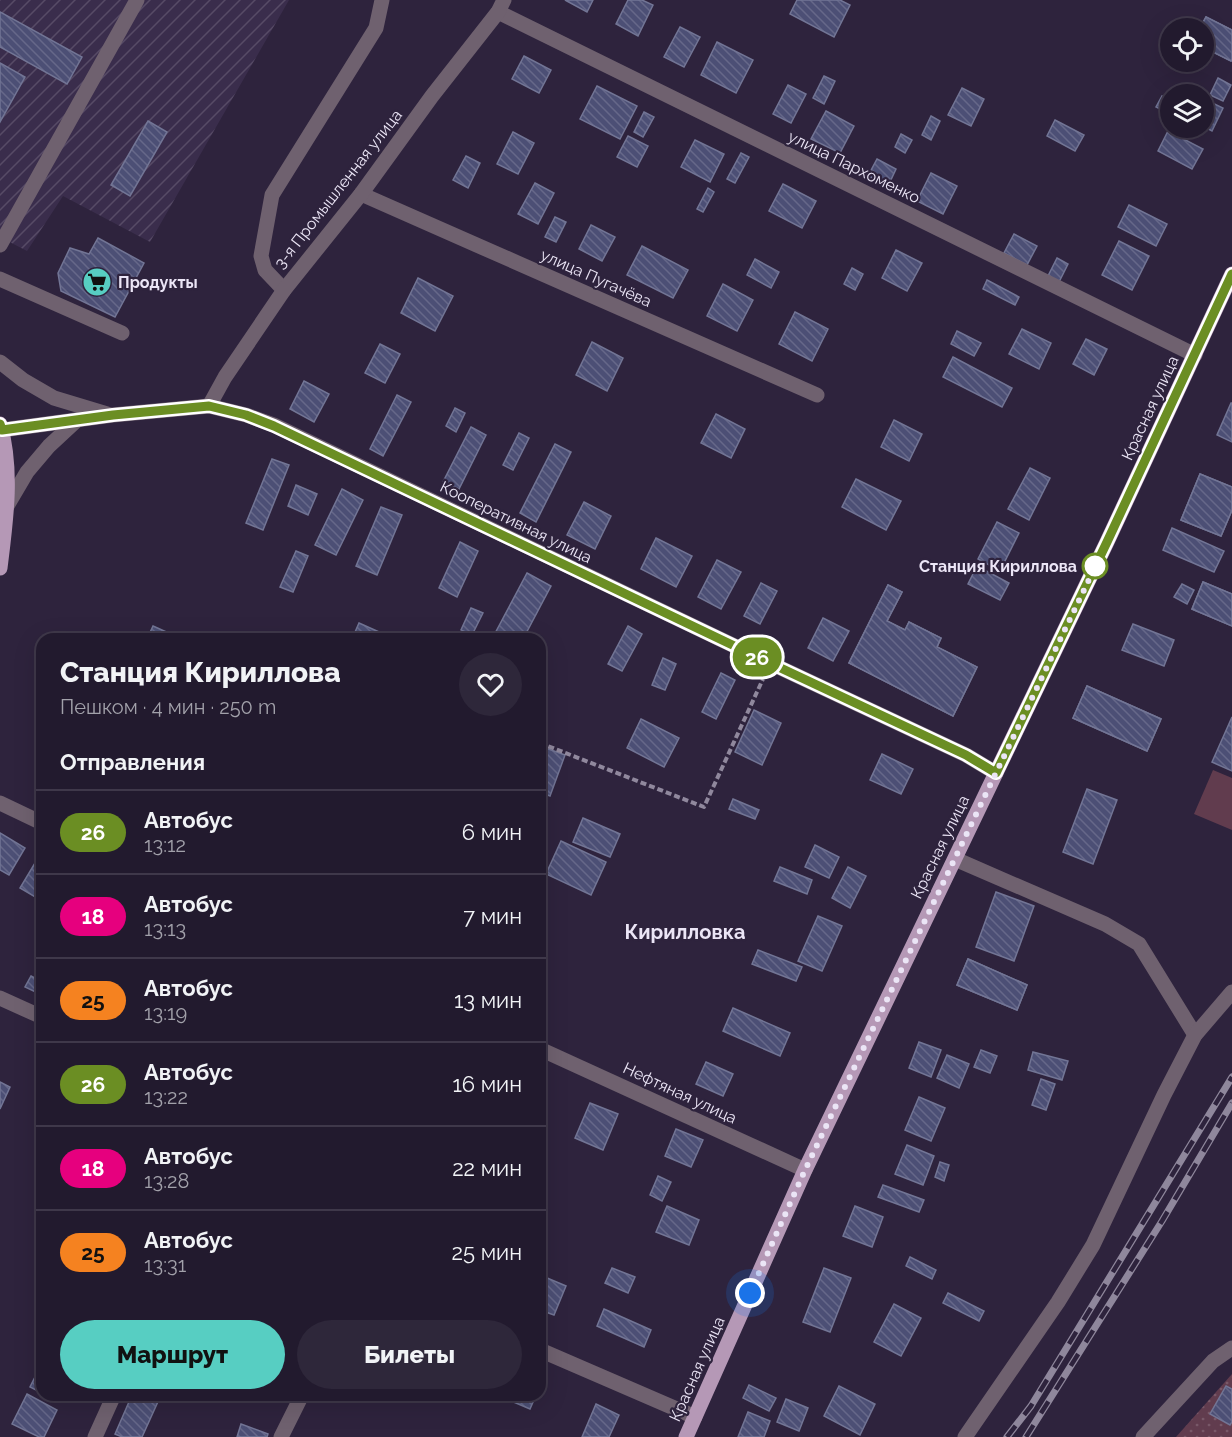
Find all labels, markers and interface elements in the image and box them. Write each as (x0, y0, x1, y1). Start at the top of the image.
map controls (1160, 18, 1214, 138)
button: locate (1160, 18, 1214, 72)
button: layers (1160, 84, 1214, 138)
street label: 3-я Промышленная улица (270, 106, 406, 272)
street label: улица Пархоменко (785, 127, 923, 207)
street label: улица Пугачёва (538, 245, 654, 311)
supermarket icon: Продукты (81, 266, 113, 298)
place label: Продукты (118, 273, 198, 292)
street label: Красная улица (1118, 353, 1182, 463)
street label: Кооперативная улица (437, 477, 595, 567)
marker: Станция Кириллова (1082, 553, 1108, 579)
place label: Станция Кириллова (919, 557, 1077, 576)
line badge: 26 (730, 638, 784, 676)
text: 26 (745, 645, 769, 670)
button: heart (459, 653, 522, 716)
text: Станция Кириллова (60, 656, 341, 689)
text: Пешком · 4 мин · 250 m (60, 695, 276, 719)
text: Отправления (60, 749, 205, 775)
street label: Красная улица (907, 792, 973, 902)
text: Автобус (144, 807, 233, 833)
text: 6 мин (462, 819, 522, 845)
text: 26 (81, 820, 105, 845)
text: 13:12 (144, 833, 186, 857)
text: Автобус (144, 891, 233, 917)
text: 7 мин (463, 903, 522, 929)
text: 18 (81, 904, 105, 929)
text: 13:13 (144, 917, 186, 941)
district label: Кирилловка (625, 920, 745, 944)
text: Автобус (144, 975, 233, 1001)
text: 13 мин (454, 987, 522, 1013)
text: 25 (81, 988, 105, 1013)
text: 13:19 (144, 1001, 187, 1025)
street label: Нефтяная улица (620, 1058, 740, 1128)
text: Автобус (144, 1059, 233, 1085)
text: 16 мин (452, 1071, 522, 1097)
text: 26 (81, 1072, 105, 1097)
text: 13:22 (144, 1085, 188, 1109)
text: Автобус (144, 1143, 233, 1169)
text: 22 мин (452, 1155, 522, 1181)
text: 18 (81, 1156, 105, 1181)
text: 13:28 (144, 1169, 189, 1193)
text: Автобус (144, 1227, 233, 1253)
text: 25 мин (452, 1239, 522, 1265)
text: 25 (81, 1240, 105, 1265)
text: 13:31 (144, 1253, 186, 1277)
your location (735, 1278, 765, 1308)
street label: Красная улица (665, 1314, 729, 1424)
button: Маршрут (60, 1320, 285, 1389)
button: Билеты (297, 1320, 522, 1389)

